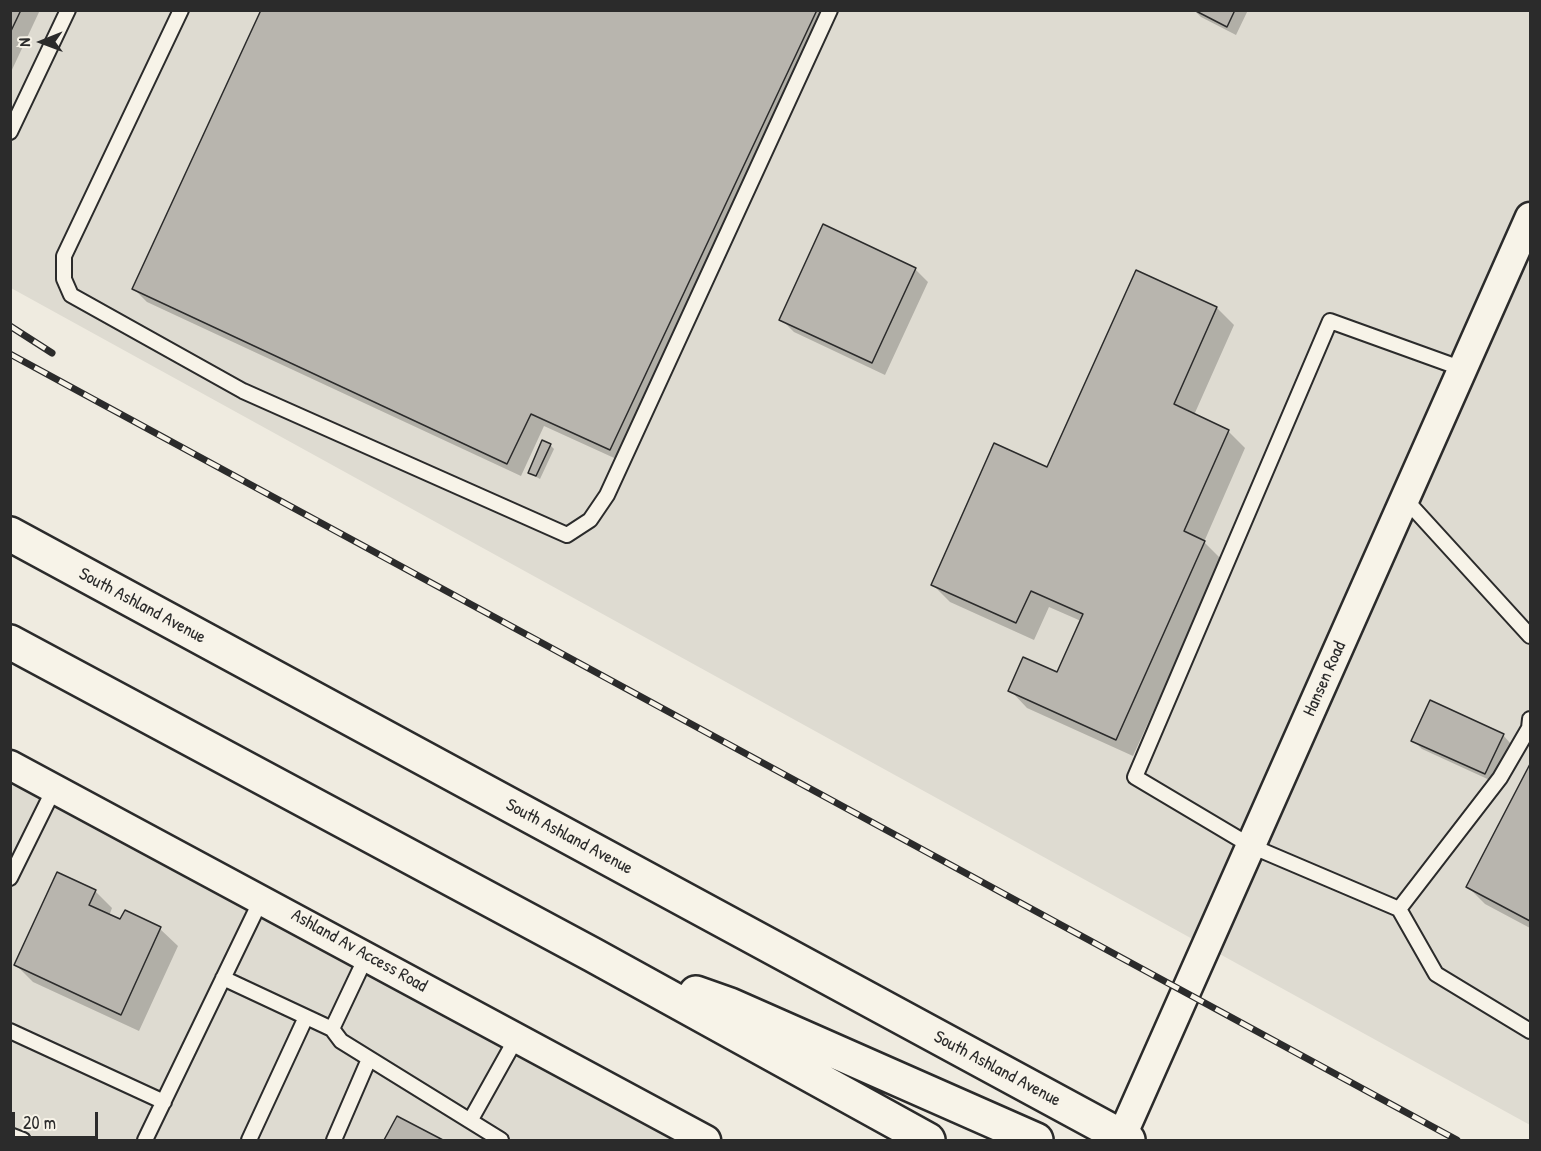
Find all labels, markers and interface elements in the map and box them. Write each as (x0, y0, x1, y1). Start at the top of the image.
north arrow (12, 12, 72, 72)
text: N (13, 38, 35, 47)
street label: South Ashland Avenue (75, 563, 209, 649)
street label: Hansen Road (1299, 638, 1351, 720)
street label: South Ashland Avenue (502, 794, 636, 880)
street label: Ashland Av Access Road (287, 905, 431, 997)
street label: South Ashland Avenue (930, 1026, 1064, 1112)
scale bar (15, 1100, 100, 1138)
text: 20 m (23, 1110, 56, 1135)

